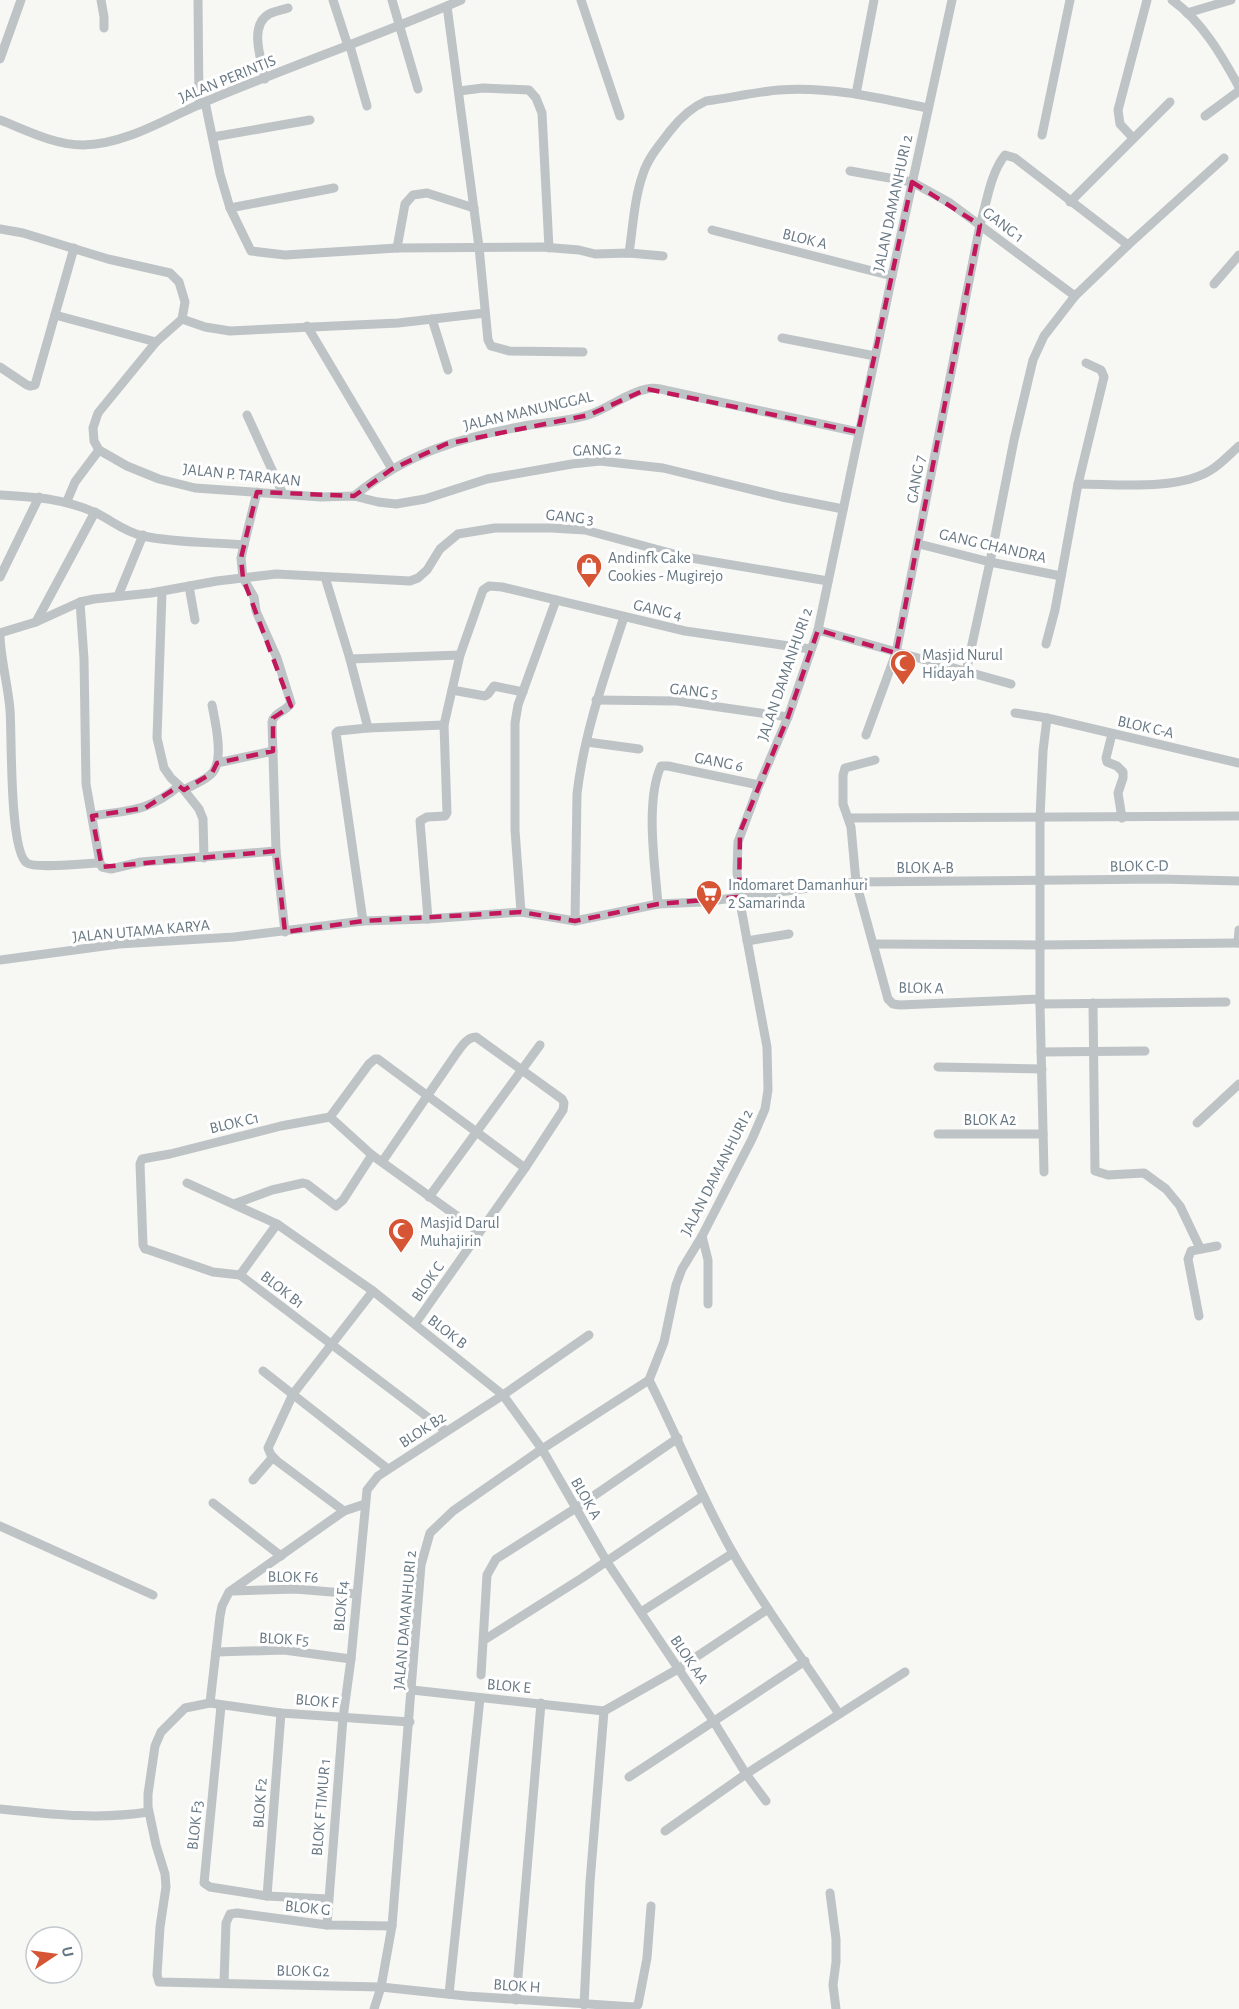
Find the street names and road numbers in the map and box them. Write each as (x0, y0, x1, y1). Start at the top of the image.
street label: JALAN PERINTIS (177, 52, 278, 106)
street label: JALAN DAMANHURI 2 (871, 133, 915, 273)
street label: GANG 1 (980, 204, 1027, 245)
street label: BLOK A (781, 226, 829, 252)
street label: JALAN MANUNGGAL (462, 388, 595, 434)
street label: GANG 2 (572, 441, 622, 459)
street label: GANG 7 (904, 454, 928, 504)
street label: JALAN P. TARAKAN (182, 461, 302, 489)
street label: GANG 3 (545, 507, 595, 527)
street label: GANG CHANDRA (938, 526, 1048, 566)
street label: GANG 4 (632, 597, 684, 623)
street label: JALAN DAMANHURI 2 (755, 606, 815, 743)
street label: GANG 5 (669, 681, 719, 701)
street label: BLOK C-A (1116, 713, 1176, 741)
street label: GANG 6 (693, 749, 745, 775)
street label: BLOK C-D (1109, 857, 1169, 875)
street label: BLOK A-B (896, 860, 954, 876)
street label: JALAN UTAMA KARYA (72, 917, 210, 945)
street label: BLOK A (898, 980, 944, 996)
street label: JALAN DAMANHURI 2 (678, 1107, 756, 1238)
street label: BLOK C1 (208, 1110, 260, 1136)
street label: BLOK A2 (964, 1112, 1016, 1128)
street label: BLOK C (408, 1259, 447, 1304)
street label: BLOK B1 (258, 1268, 307, 1312)
street label: BLOK B (425, 1312, 470, 1352)
street label: BLOK B2 (396, 1409, 449, 1451)
street label: BLOK A (568, 1475, 604, 1522)
street label: JALAN DAMANHURI 2 (391, 1550, 419, 1690)
street label: BLOK F6 (267, 1569, 318, 1585)
street label: BLOK F4 (331, 1580, 351, 1632)
street label: BLOK F5 (259, 1630, 309, 1648)
street label: BLOK AA (667, 1632, 711, 1687)
street label: BLOK E (486, 1676, 532, 1696)
street label: BLOK F (295, 1691, 340, 1711)
street label: BLOK F TIMUR 1 (309, 1758, 333, 1856)
street label: BLOK F2 (250, 1777, 270, 1829)
street label: BLOK F3 (184, 1800, 206, 1851)
street label: BLOK G (284, 1898, 332, 1918)
street label: BLOK G2 (276, 1963, 330, 1979)
street label: BLOK H (493, 1976, 541, 1996)

